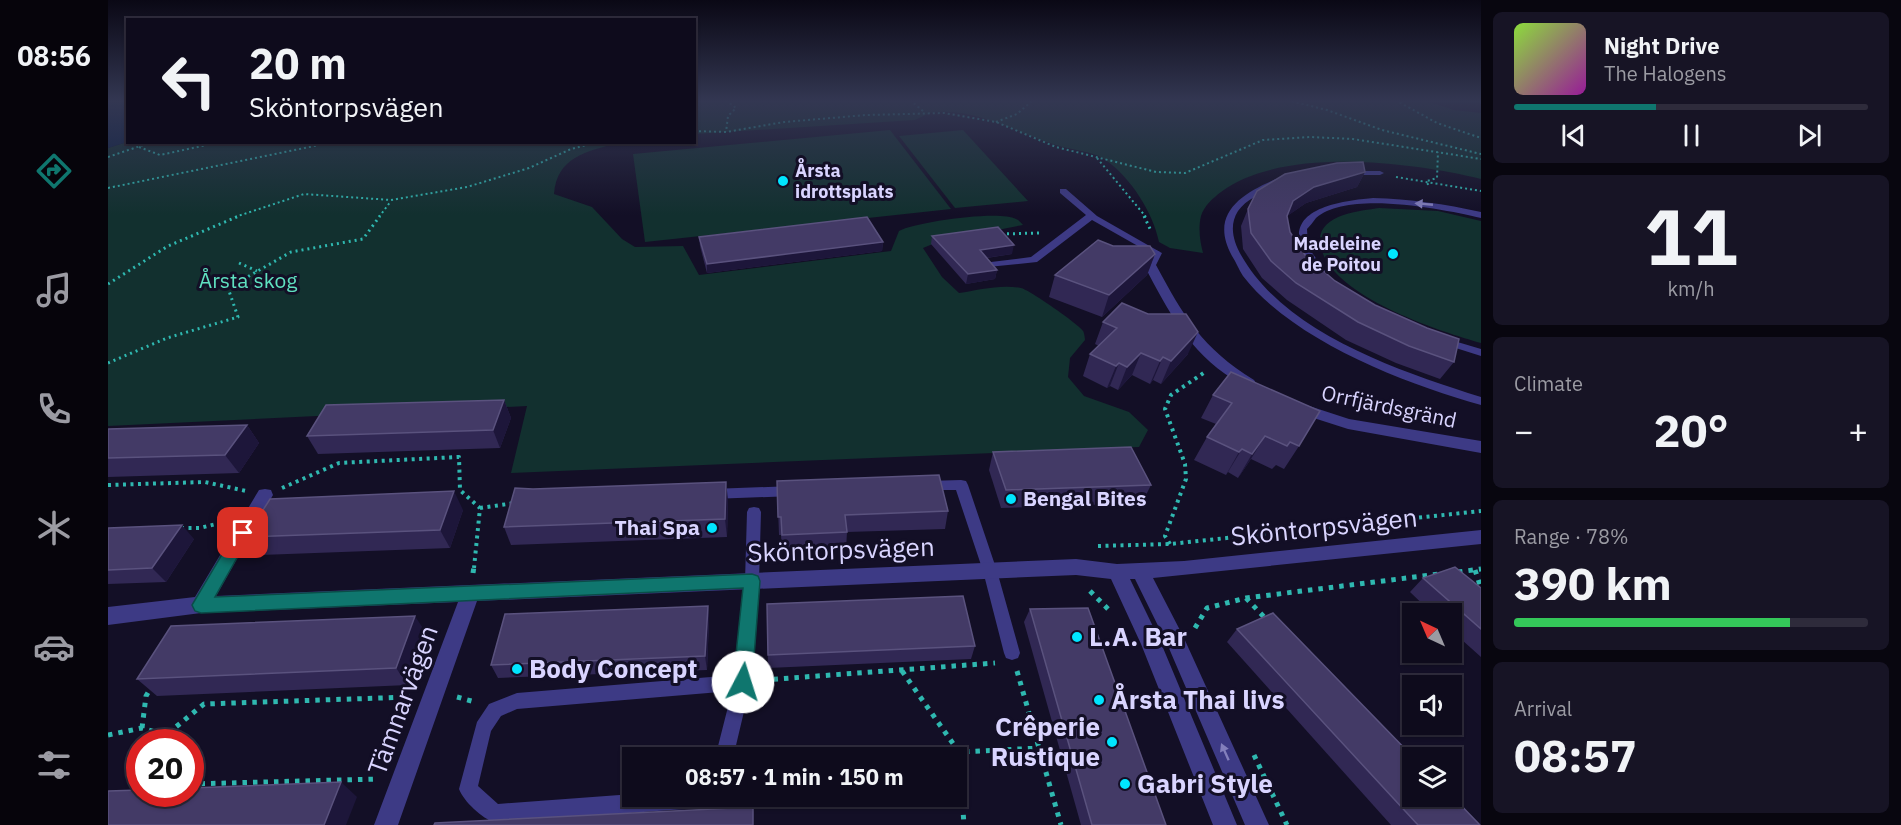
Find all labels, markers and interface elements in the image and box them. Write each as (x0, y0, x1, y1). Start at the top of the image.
text: Night Drive (1604, 31, 1720, 60)
text: 20 m (249, 36, 347, 91)
text: 08:56 (17, 38, 91, 73)
icon: left (150, 42, 228, 120)
text: The Halogens (1604, 60, 1726, 87)
text: Sköntorpsvägen (249, 89, 443, 124)
icon: previous (1557, 119, 1590, 152)
icon: pause (1675, 119, 1708, 152)
icon: next (1793, 119, 1826, 152)
icon: directions (33, 150, 75, 192)
place label: Årsta idrottsplats (795, 157, 894, 203)
marker: Årsta idrottsplats (776, 174, 790, 188)
text: 11 (1644, 185, 1738, 286)
one-way arrow (1414, 199, 1433, 209)
place label: Madeleine de Poitou (1293, 232, 1381, 276)
marker: Madeleine de Poitou (1386, 247, 1400, 261)
park label: Årsta skog (199, 266, 297, 294)
icon: music (33, 269, 75, 311)
text: km/h (1667, 275, 1715, 302)
text: Climate (1514, 370, 1583, 397)
street label: Orrfjärdsgränd (1319, 378, 1459, 434)
icon: phone (33, 388, 75, 430)
text: 20° (1653, 401, 1729, 459)
text: − (1514, 409, 1534, 452)
text: + (1848, 409, 1868, 452)
place label: Bengal Bites (1023, 484, 1147, 512)
marker: Bengal Bites (1004, 492, 1018, 506)
street label: Sköntorpsvägen (1229, 499, 1419, 553)
icon: climate (33, 507, 75, 549)
pin (217, 507, 268, 558)
place label: Thai Spa (614, 513, 700, 541)
icon: arrive (226, 516, 259, 549)
marker: Thai Spa (705, 521, 719, 535)
text: Range · 78% (1514, 523, 1629, 550)
street label: Sköntorpsvägen (747, 529, 935, 569)
text: 390 km (1514, 554, 1672, 612)
north arrow (1402, 603, 1462, 663)
map controls (1402, 603, 1462, 807)
place label: L.A. Bar (1089, 619, 1187, 653)
street label: Tämnarvägen (359, 620, 445, 779)
icon: car (33, 626, 75, 668)
marker: L.A. Bar (1070, 630, 1084, 644)
position arrow (711, 650, 775, 714)
place label: Body Concept (529, 651, 697, 685)
marker: Body Concept (510, 662, 524, 676)
button: sound (1402, 675, 1462, 735)
place label: Årsta Thai livs (1111, 682, 1285, 716)
marker: Årsta Thai livs (1092, 693, 1106, 707)
text: Arrival (1514, 695, 1572, 722)
place label: Crêperie Rustique (991, 709, 1100, 773)
text: 08:57 (1514, 726, 1637, 784)
speed limit sign: 20 (126, 729, 204, 807)
marker: Crêperie Rustique (1105, 735, 1119, 749)
one-way arrow (1220, 743, 1230, 761)
icon: filters (33, 744, 75, 786)
button: layers (1402, 747, 1462, 807)
text: 08:57 · 1 min · 150 m (685, 762, 904, 791)
place label: Gabri Style (1137, 766, 1273, 800)
marker: Gabri Style (1118, 777, 1132, 791)

